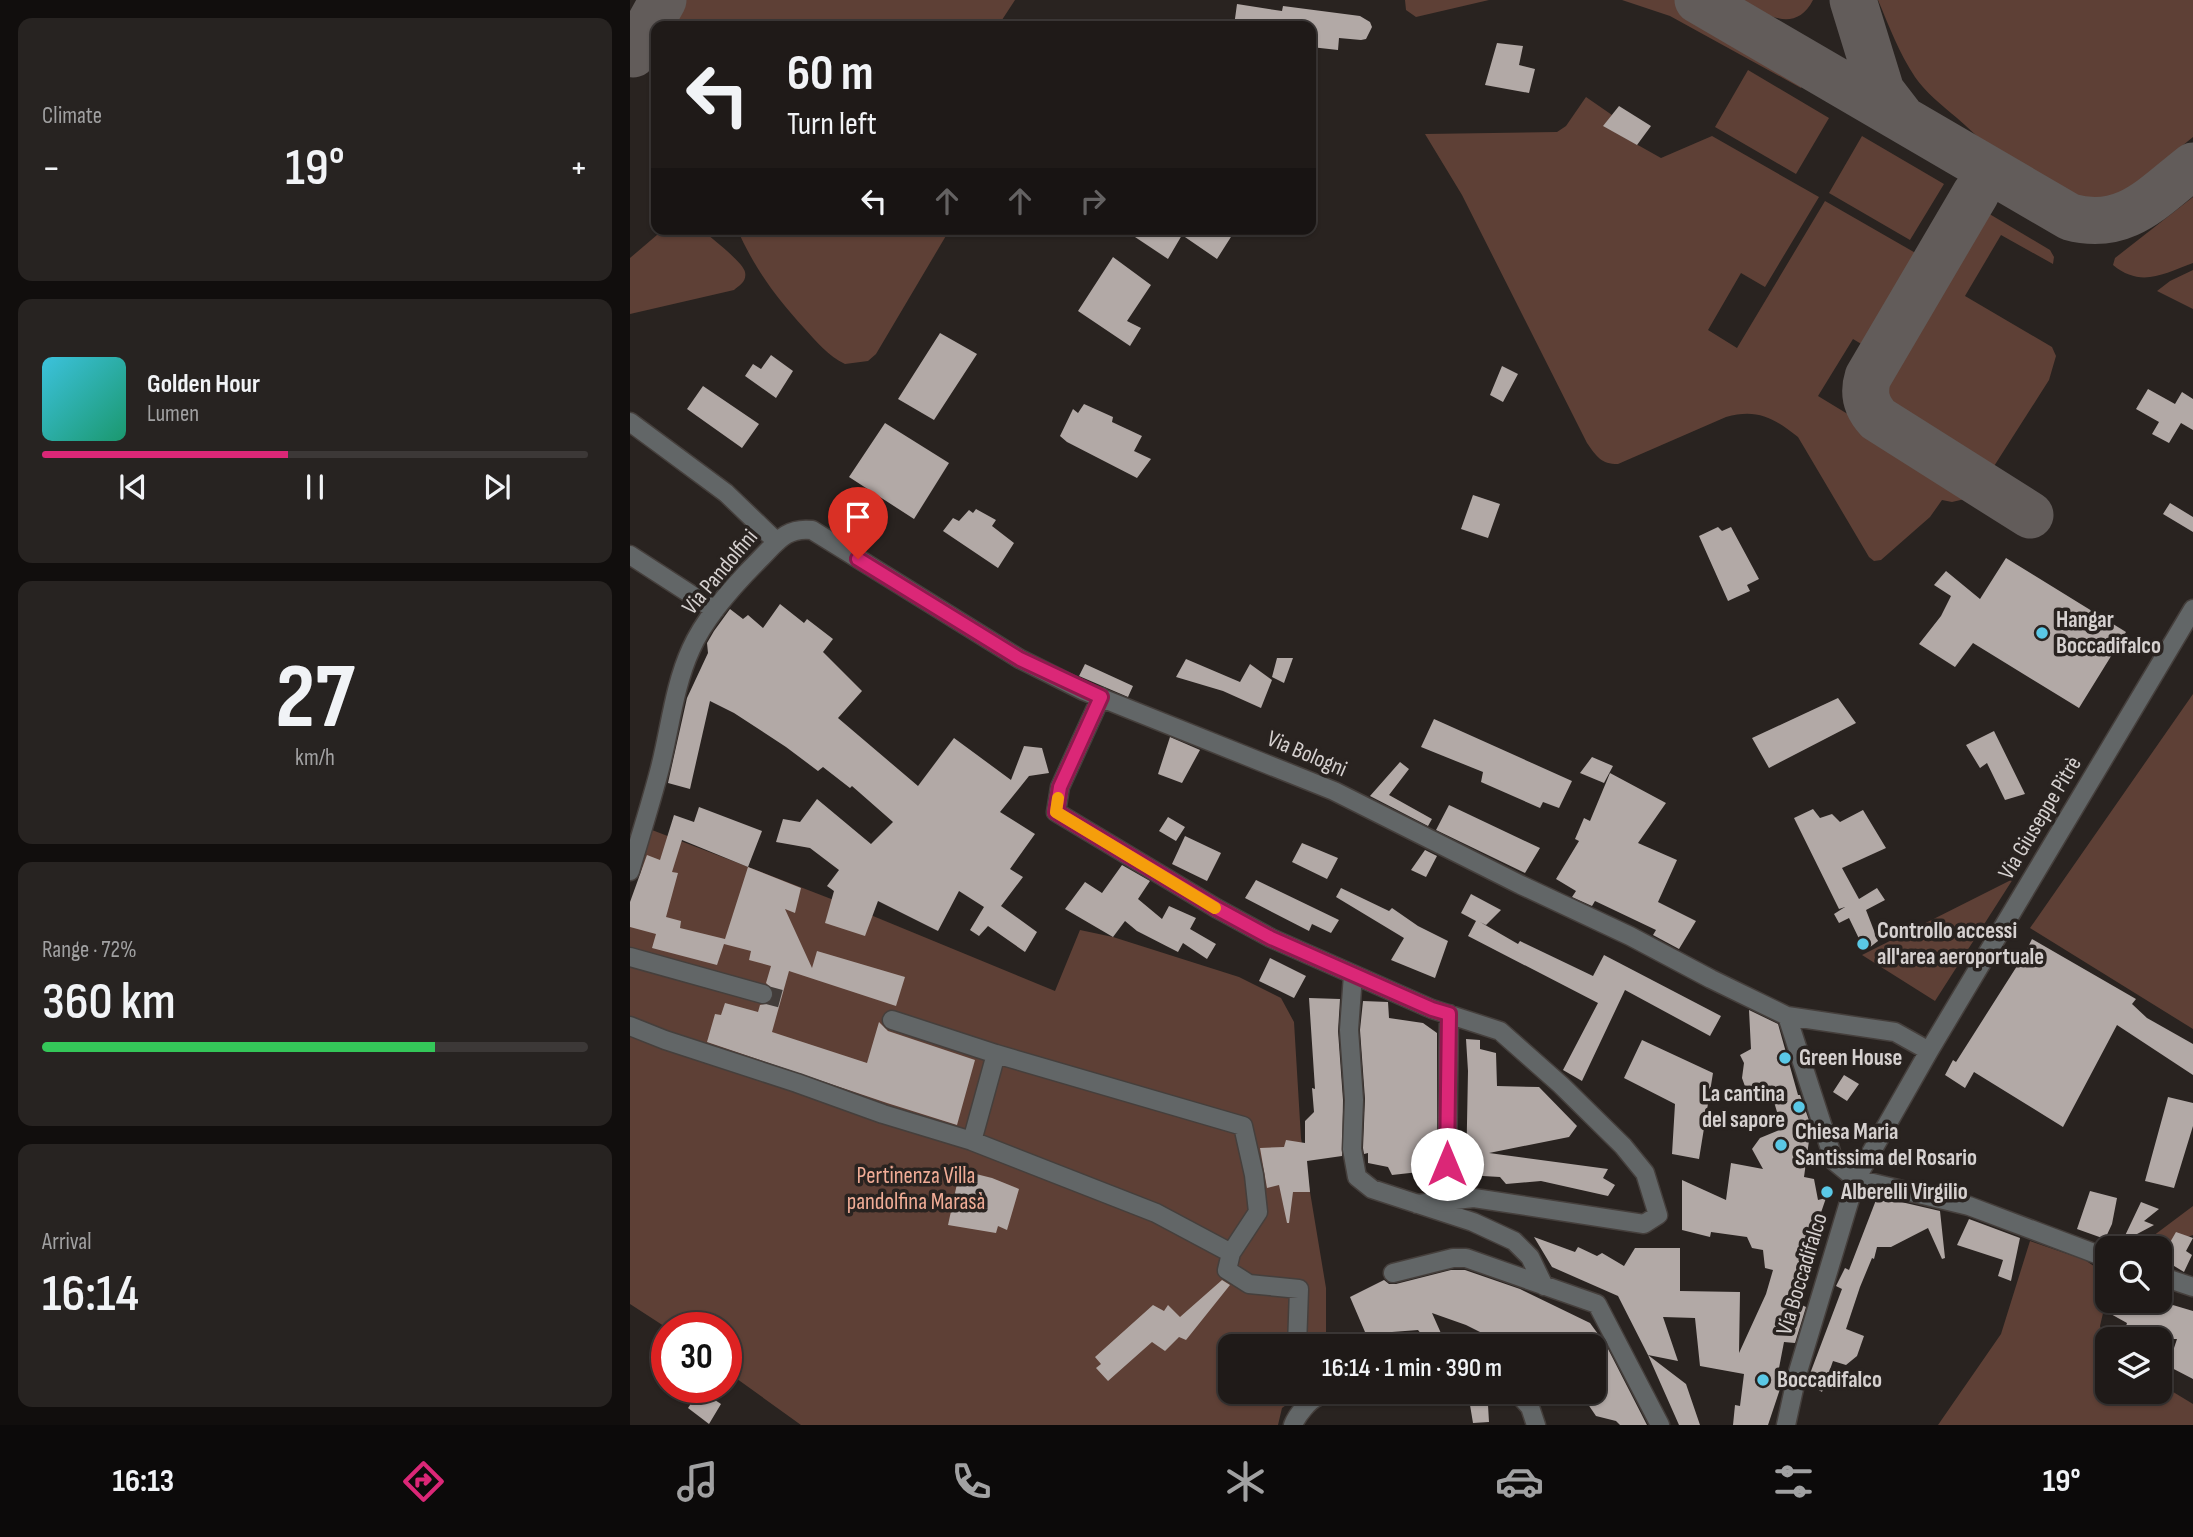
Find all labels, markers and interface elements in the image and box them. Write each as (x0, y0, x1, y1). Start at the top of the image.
text: 60 m (787, 45, 874, 104)
icon: left (672, 49, 763, 140)
text: Climate (42, 102, 102, 130)
text: Turn left (787, 105, 877, 144)
text: 19° (285, 137, 345, 200)
text: − (42, 146, 61, 191)
text: + (569, 146, 588, 191)
icon: left (855, 182, 893, 220)
icon: ahead (928, 182, 966, 220)
icon: ahead (1001, 182, 1039, 220)
icon: right (1074, 182, 1112, 220)
text: Golden Hour (147, 369, 260, 400)
text: Lumen (147, 400, 199, 428)
icon: previous (114, 468, 152, 506)
icon: pause (296, 468, 334, 506)
icon: next (478, 468, 516, 506)
pin (828, 487, 888, 559)
icon: arrive (839, 498, 877, 536)
street label: Via Pandolfini (676, 524, 764, 620)
place label: Hangar Boccadifalco (2056, 606, 2161, 660)
marker: Hangar Boccadifalco (2034, 625, 2050, 641)
text: 27 (275, 644, 355, 753)
street label: Via Bologni (1263, 725, 1351, 783)
text: km/h (295, 744, 335, 772)
street label: Via Giuseppe Pitrè (1992, 751, 2088, 885)
place label: Controllo accessi all'area aeroportuale (1877, 917, 2044, 971)
text: Range · 72% (42, 936, 137, 964)
marker: Controllo accessi all'area aeroportuale (1855, 936, 1871, 952)
text: 360 km (42, 971, 176, 1034)
place label: Green House (1799, 1044, 1902, 1072)
marker: Green House (1777, 1050, 1793, 1066)
place label: La cantina del sapore (1702, 1080, 1785, 1134)
marker: La cantina del sapore (1791, 1099, 1807, 1115)
place label: Chiesa Maria Santissima del Rosario (1795, 1118, 1977, 1172)
position arrow (1410, 1127, 1484, 1201)
marker: Chiesa Maria Santissima del Rosario (1773, 1137, 1789, 1153)
park label: Pertinenza Villa pandolfina Marasà (847, 1162, 985, 1216)
place label: Alberelli Virgilio (1840, 1178, 1968, 1206)
marker: Alberelli Virgilio (1819, 1184, 1835, 1200)
street label: Via Boccadifalco (1770, 1210, 1834, 1338)
text: Arrival (42, 1228, 91, 1256)
map controls (2095, 1236, 2172, 1404)
button: search (2095, 1236, 2172, 1313)
text: 16:14 (42, 1263, 139, 1326)
speed limit sign: 30 (651, 1312, 742, 1403)
button: layers (2095, 1327, 2172, 1404)
text: 16:14 · 1 min · 390 m (1322, 1353, 1502, 1384)
place label: Boccadifalco (1777, 1366, 1882, 1394)
marker: Boccadifalco (1755, 1372, 1771, 1388)
icon: directions (399, 1457, 448, 1506)
icon: music (673, 1457, 722, 1506)
icon: phone (947, 1457, 996, 1506)
icon: climate (1221, 1457, 1270, 1506)
icon: car (1495, 1457, 1544, 1506)
icon: filters (1769, 1457, 1818, 1506)
text: 16:13 (112, 1462, 174, 1501)
text: 19° (2043, 1462, 2081, 1501)

